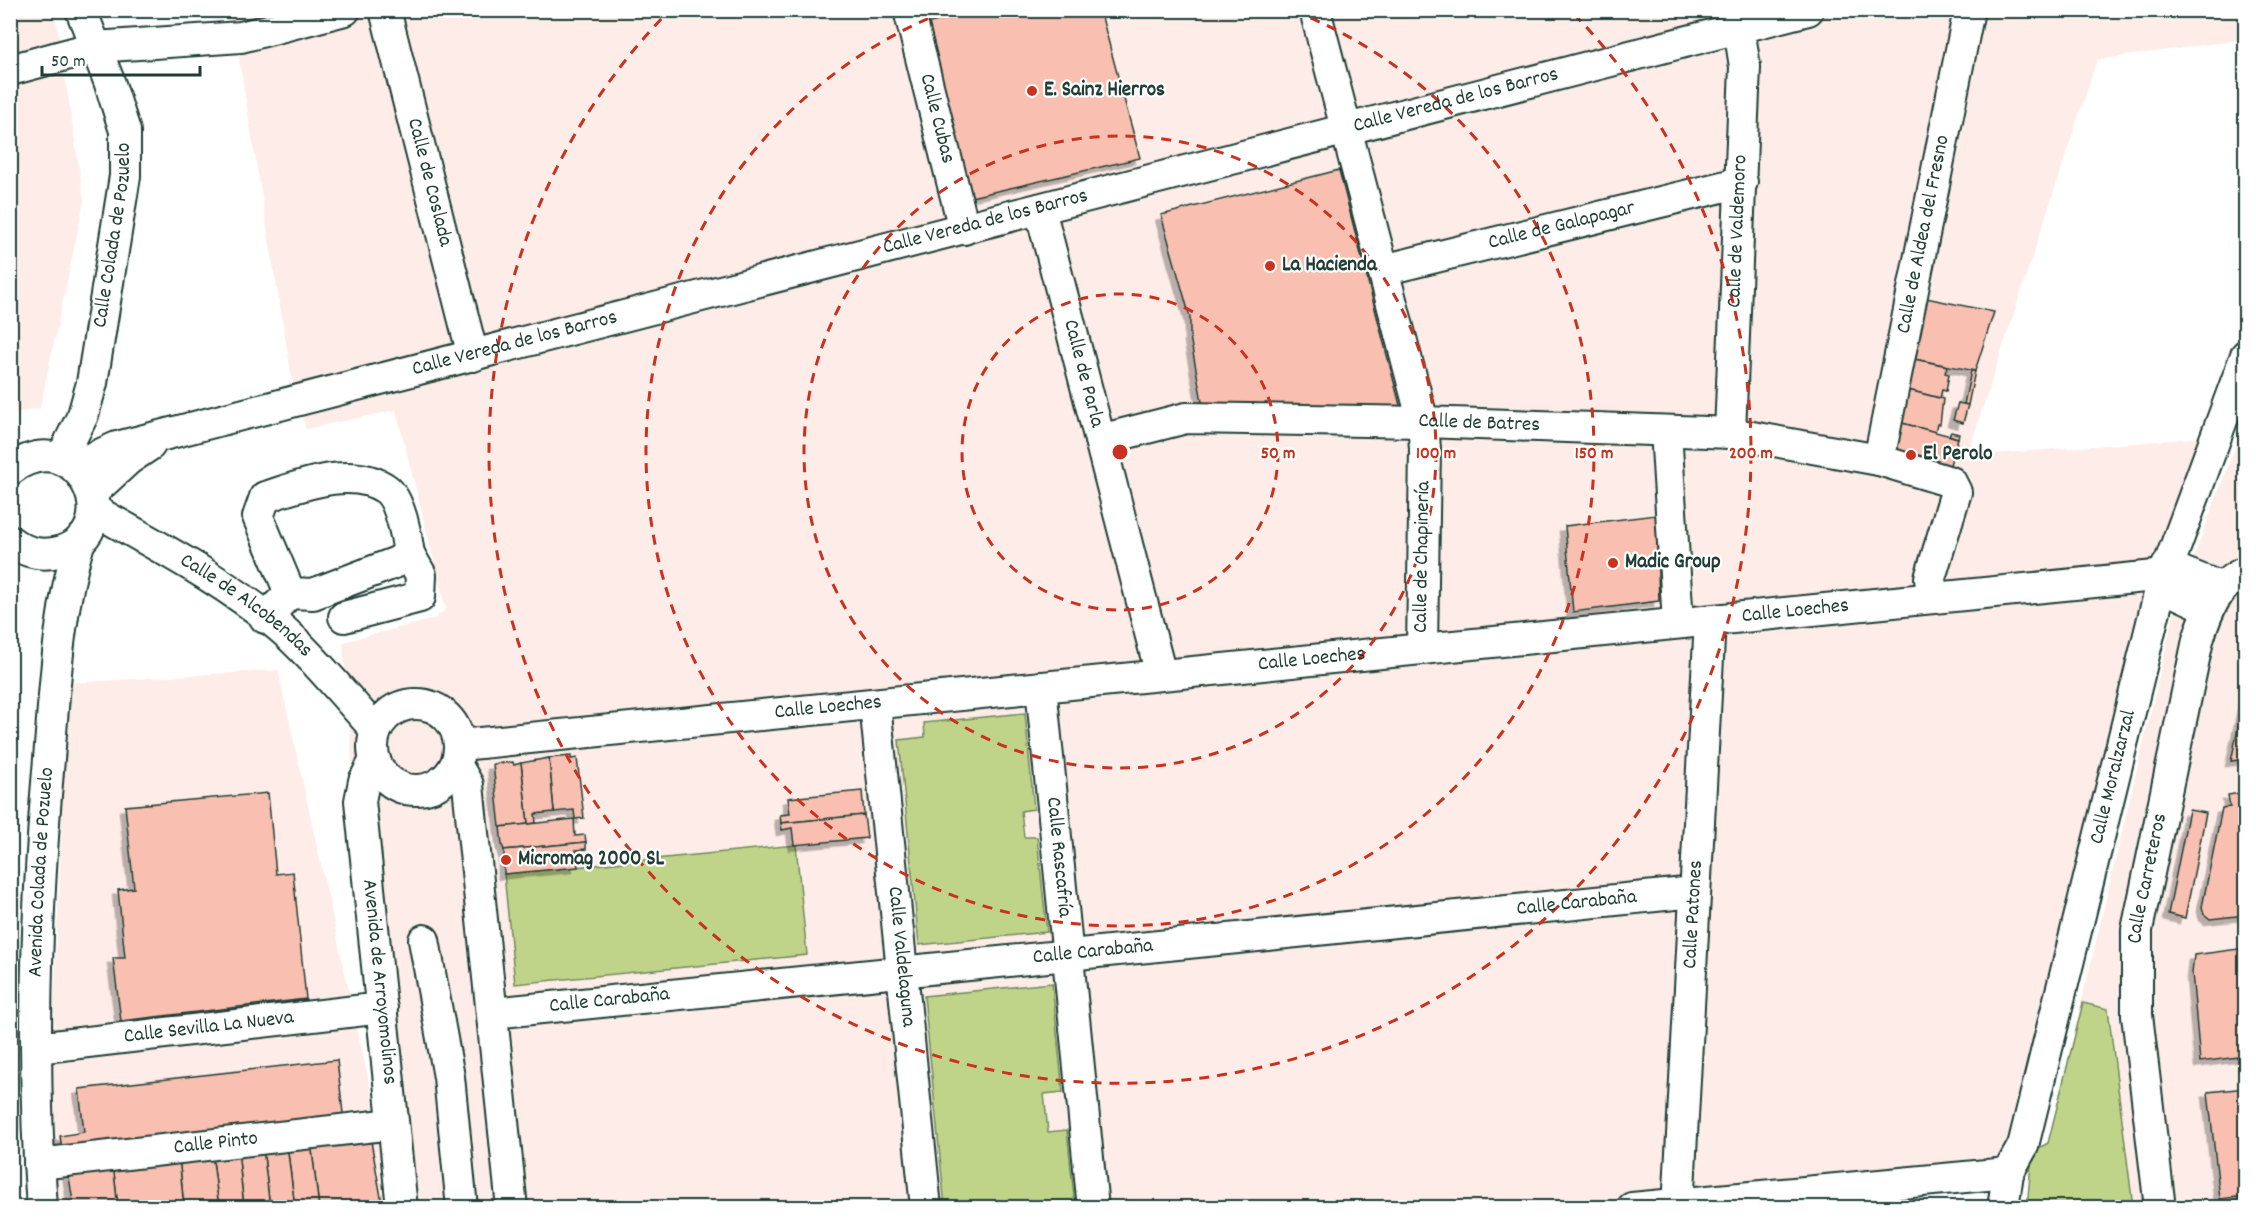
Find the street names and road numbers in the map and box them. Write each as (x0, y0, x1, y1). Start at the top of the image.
street label: Calle Vereda de los Barros (1350, 60, 1562, 142)
street label: Calle Cubas (911, 71, 962, 167)
street label: Calle de Coslada (398, 115, 460, 251)
street label: Calle de Aldea del Fresno (1890, 133, 1959, 336)
street label: Calle Colada de Pozuelo (86, 143, 140, 330)
street label: Calle de Valdemoro (1720, 154, 1756, 308)
street label: Calle Vereda de los Barros (880, 182, 1091, 263)
street label: Calle de Galapagar (1485, 194, 1638, 259)
street label: Calle Vereda de los Barros (409, 303, 621, 385)
street label: Calle de Parla (1054, 316, 1111, 432)
street label: Calle de Batres (1418, 407, 1540, 441)
street label: Calle de Chapinería (1407, 480, 1439, 633)
street label: Calle de Alcobendas (174, 547, 319, 665)
street label: Calle Loeches (1740, 592, 1850, 632)
street label: Calle Loeches (1257, 640, 1367, 680)
street label: Calle Loeches (773, 688, 883, 729)
street label: Calle Moralzarzal (2083, 707, 2145, 847)
street label: Avenida Colada de Pozuelo (22, 766, 63, 978)
street label: Calle Rascafría (1037, 796, 1079, 920)
street label: Calle Carreteros (2122, 811, 2176, 944)
street label: Calle Patones (1676, 859, 1712, 969)
street label: Avenida de Arroyomolinos (353, 878, 404, 1086)
street label: Calle Carabaña (1515, 883, 1639, 925)
street label: Calle Valdelaguna (879, 885, 923, 1030)
street label: Calle Carabaña (1031, 931, 1156, 974)
street label: Calle Carabaña (548, 980, 672, 1022)
street label: Calle Sevilla La Nueva (122, 1003, 296, 1053)
street label: Calle Pinto (172, 1124, 260, 1164)

